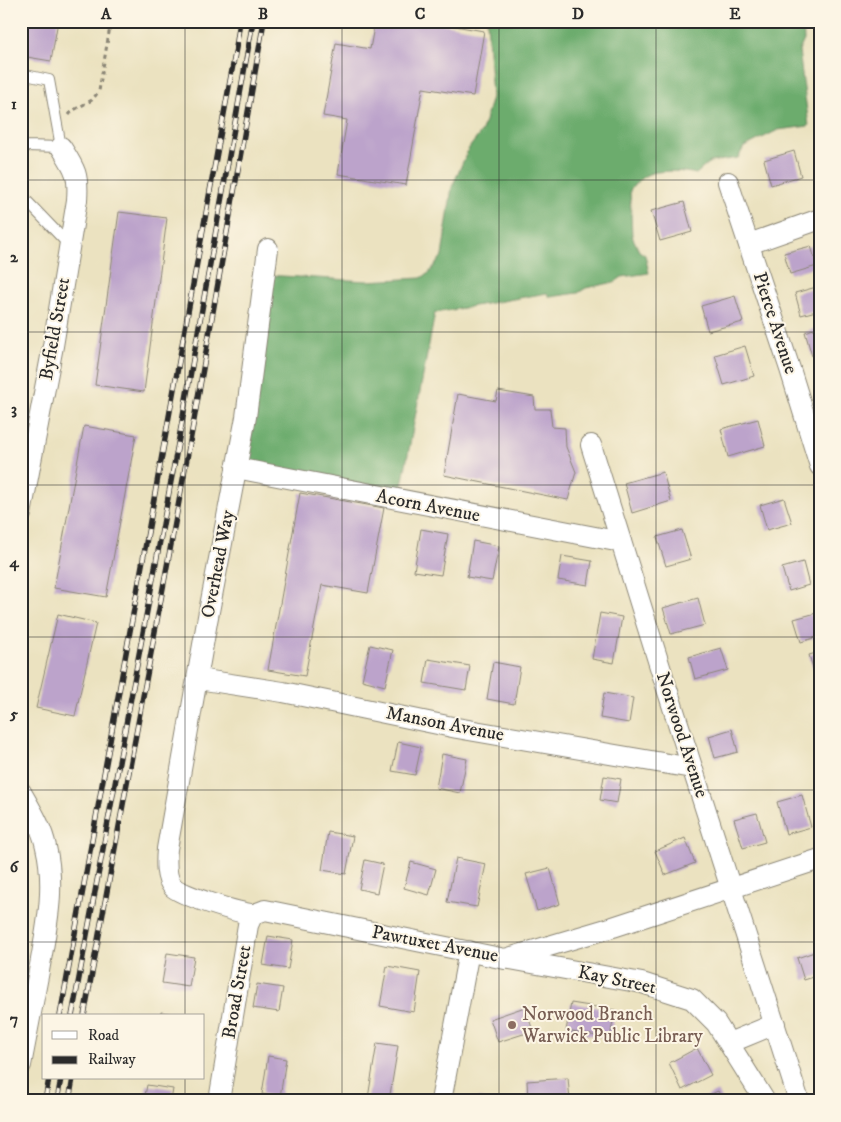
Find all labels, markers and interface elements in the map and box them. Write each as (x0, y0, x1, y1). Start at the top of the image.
text: A (100, 4, 112, 24)
text: B (258, 4, 268, 24)
text: C (415, 4, 425, 24)
text: D (572, 4, 584, 24)
text: E (729, 4, 741, 24)
text: 1 (11, 94, 17, 114)
text: 2 (10, 247, 19, 267)
street label: Pierce Avenue (748, 269, 802, 377)
street label: Byfield Street (35, 276, 75, 382)
text: 3 (11, 399, 17, 419)
street label: Acorn Avenue (374, 485, 482, 527)
street label: Overhead Way (196, 507, 240, 620)
text: 4 (8, 552, 19, 572)
street label: Norwood Avenue (651, 669, 713, 801)
street label: Manson Avenue (384, 701, 506, 747)
text: 5 (9, 704, 18, 724)
text: 6 (10, 857, 20, 877)
street label: Pawtuxet Avenue (370, 920, 500, 968)
street label: Broad Street (217, 943, 257, 1041)
street label: Kay Street (576, 961, 658, 999)
place label: Norwood Branch Warwick Public Library (521, 1003, 704, 1048)
text: 7 (10, 1009, 18, 1029)
legend (42, 1014, 205, 1080)
marker: Norwood Branch Warwick Public Library (506, 1019, 518, 1031)
text: Road (88, 1026, 120, 1045)
text: Railway (88, 1050, 136, 1069)

